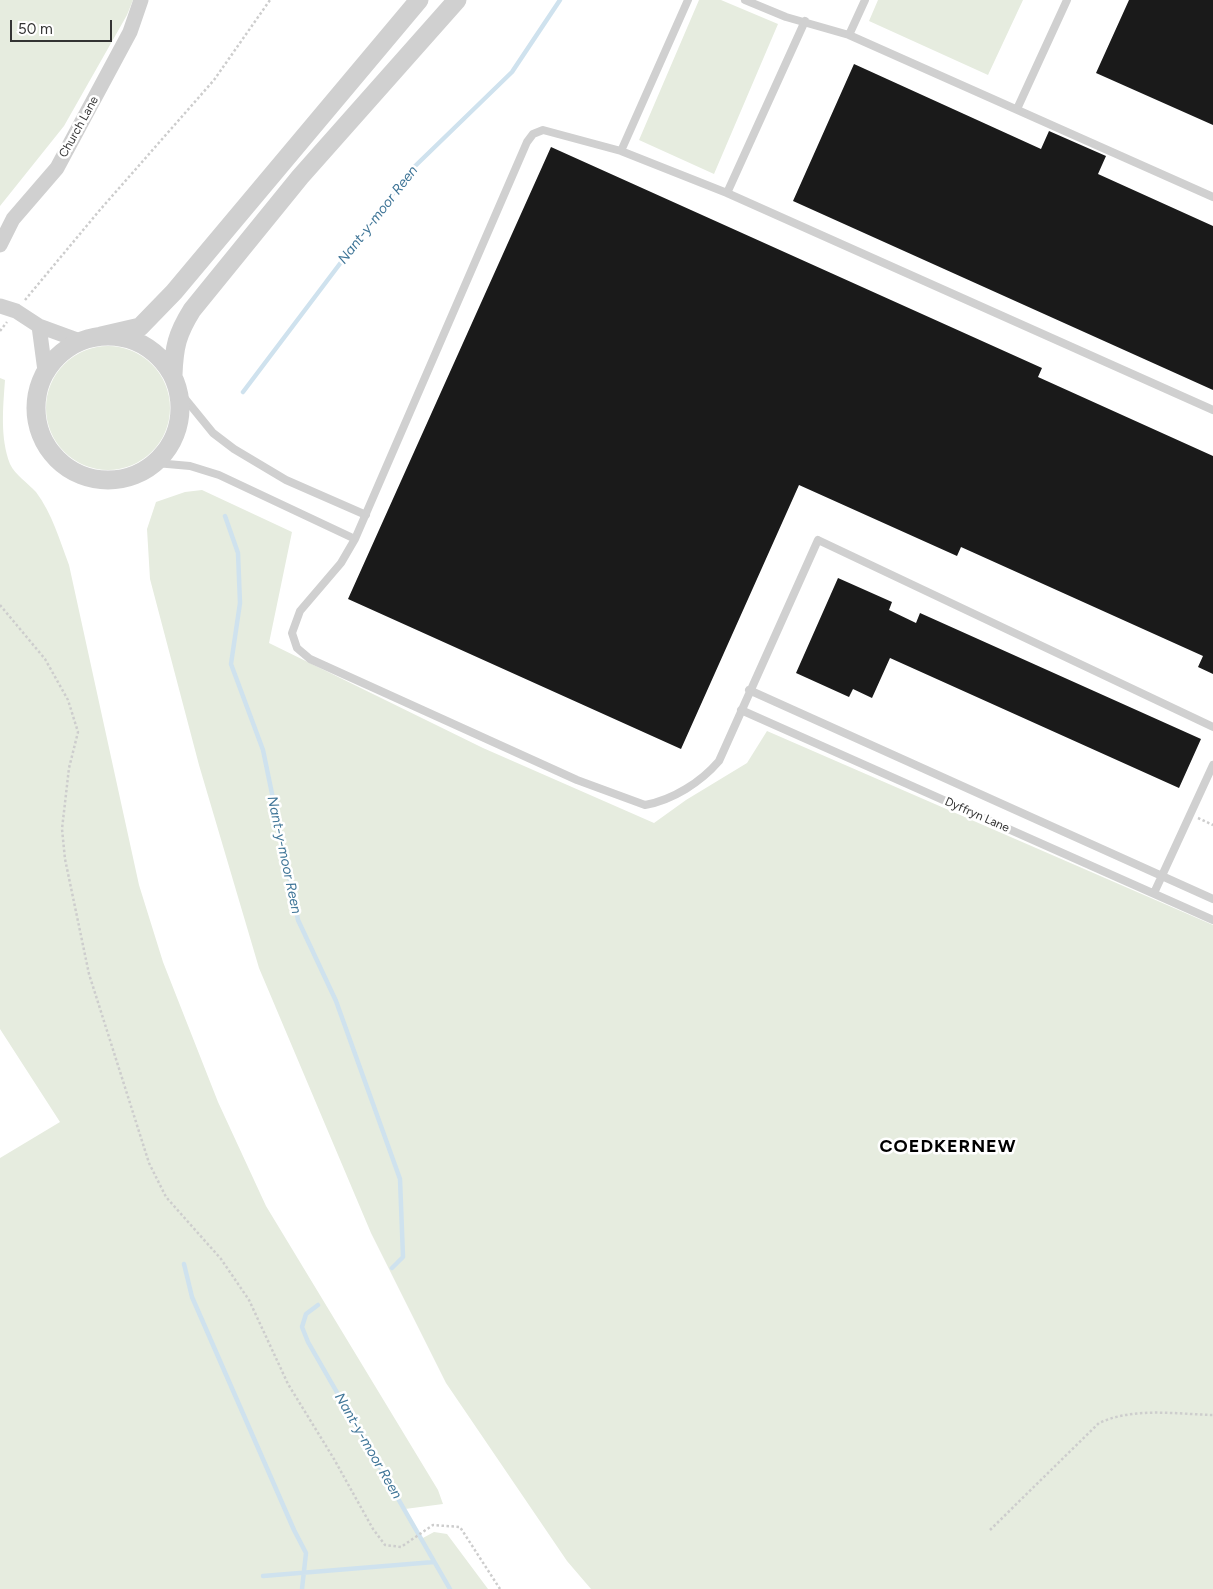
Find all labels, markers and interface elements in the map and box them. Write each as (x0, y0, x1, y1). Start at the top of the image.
scale bar (12, 10, 115, 42)
text: 50 m (18, 20, 53, 38)
street label: Church Lane (56, 94, 102, 160)
water label: Nant-y-moor Reen (335, 163, 421, 267)
street label: Dyffryn Lane (943, 794, 1011, 836)
water label: Nant-y-moor Reen (263, 795, 305, 915)
district label: COEDKERNEW (878, 1136, 1018, 1158)
water label: Nant-y-moor Reen (331, 1390, 405, 1502)

